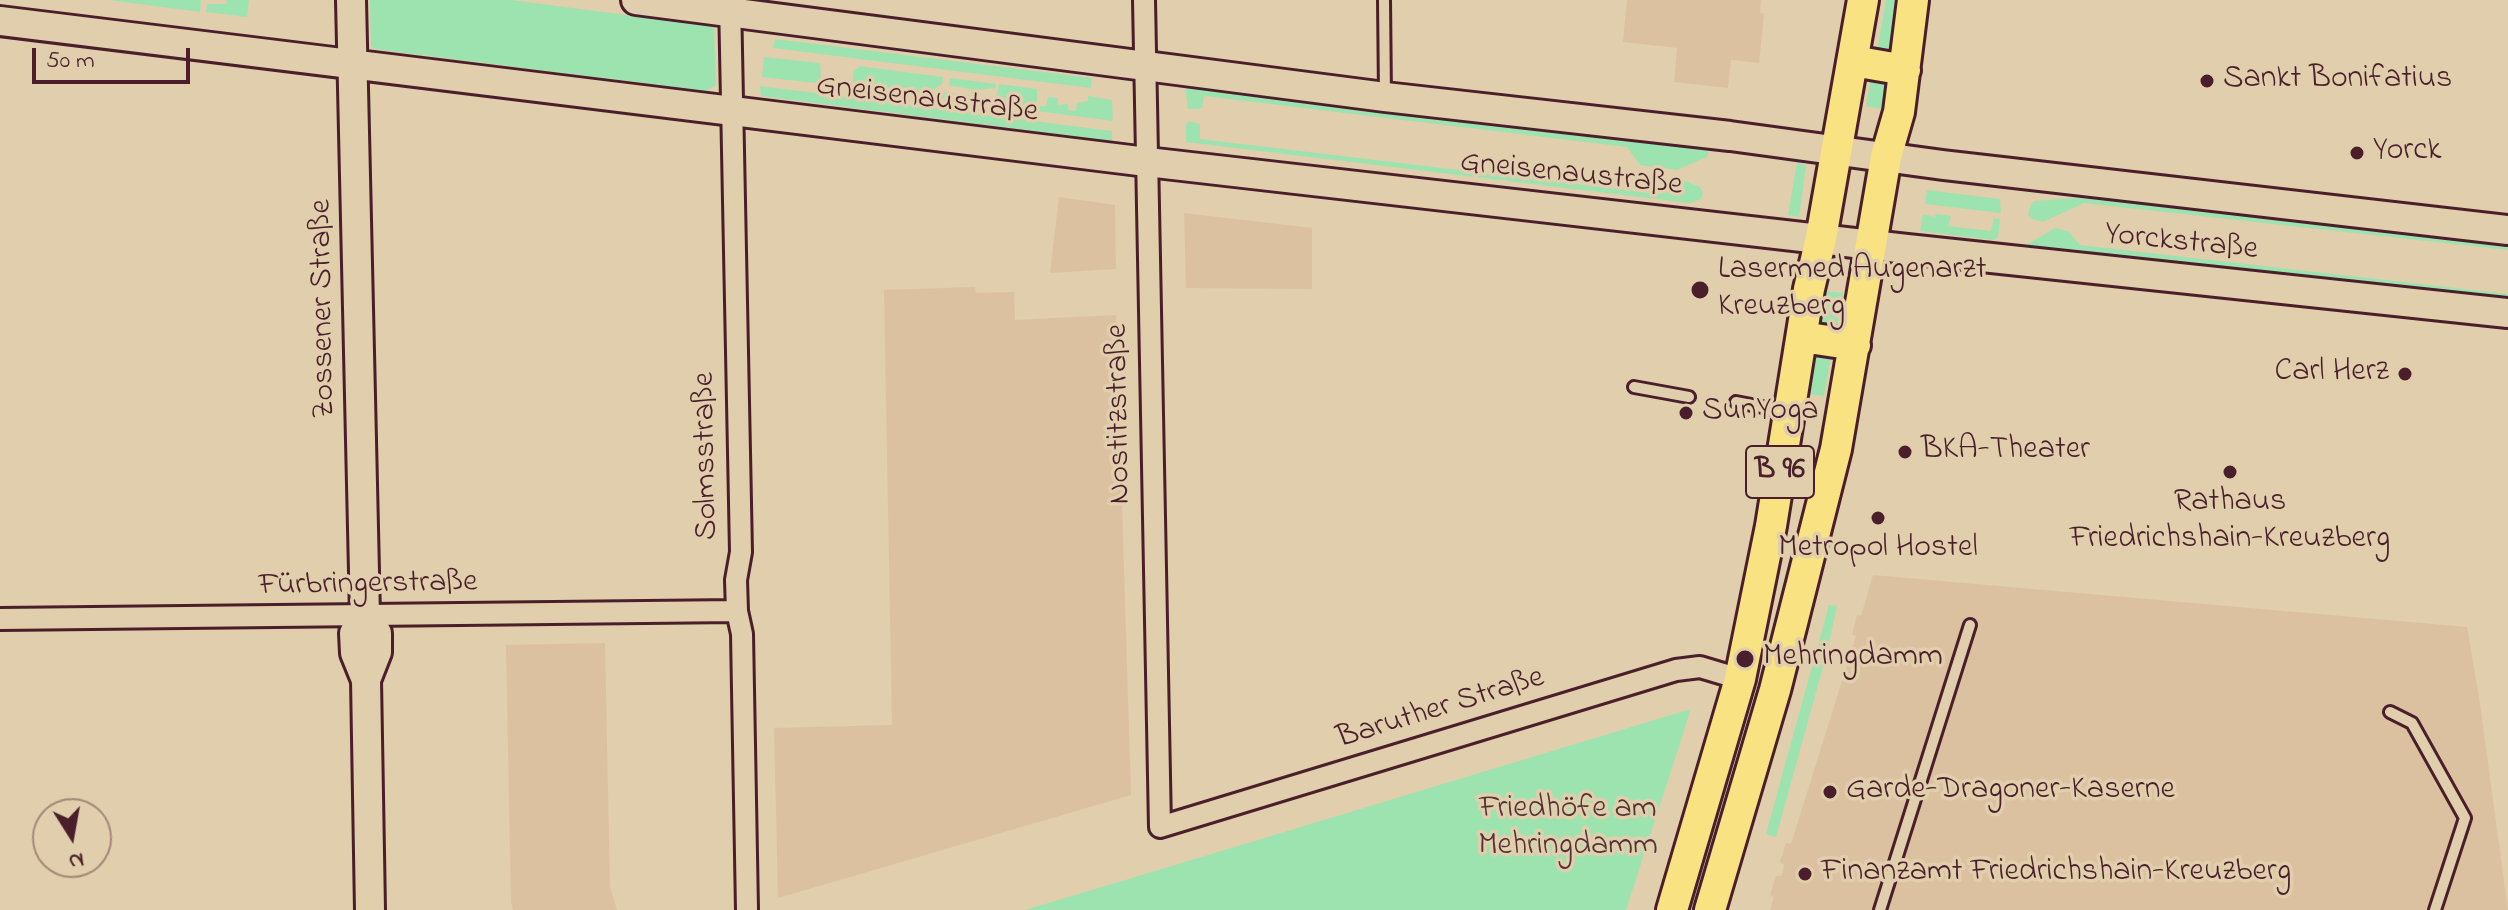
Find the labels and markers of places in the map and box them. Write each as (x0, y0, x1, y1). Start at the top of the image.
place label: Sankt Bonifatius (2223, 62, 2452, 100)
marker: Sankt Bonifatius (2198, 72, 2216, 90)
place label: Yorck (2373, 134, 2442, 172)
marker: Yorck (2348, 144, 2366, 162)
place label: Lasermed Augenarzt Kreuzberg (1718, 253, 1987, 328)
marker: Lasermed Augenarzt Kreuzberg (1689, 279, 1711, 301)
place label: Carl Herz (2275, 355, 2389, 393)
marker: Carl Herz (2396, 365, 2414, 383)
place label: SunYoga (1702, 394, 1819, 432)
marker: SunYoga (1677, 404, 1695, 422)
place label: BKA-Theater (1921, 433, 2090, 471)
marker: BKA-Theater (1896, 443, 1914, 461)
marker: Rathaus Friedrichshain-Kreuzberg (2221, 463, 2239, 481)
place label: Rathaus Friedrichshain-Kreuzberg (2070, 485, 2390, 560)
marker: Metropol Hostel (1869, 509, 1887, 527)
place label: Metropol Hostel (1778, 531, 1978, 569)
place label: Mehringdamm (1763, 640, 1943, 678)
marker: Mehringdamm (1734, 648, 1756, 670)
place label: Garde-Dragoner-Kaserne (1846, 773, 2175, 811)
marker: Garde-Dragoner-Kaserne (1821, 783, 1839, 801)
place label: Finanzamt Friedrichshain-Kreuzberg (1821, 855, 2291, 893)
marker: Finanzamt Friedrichshain-Kreuzberg (1796, 865, 1814, 883)

